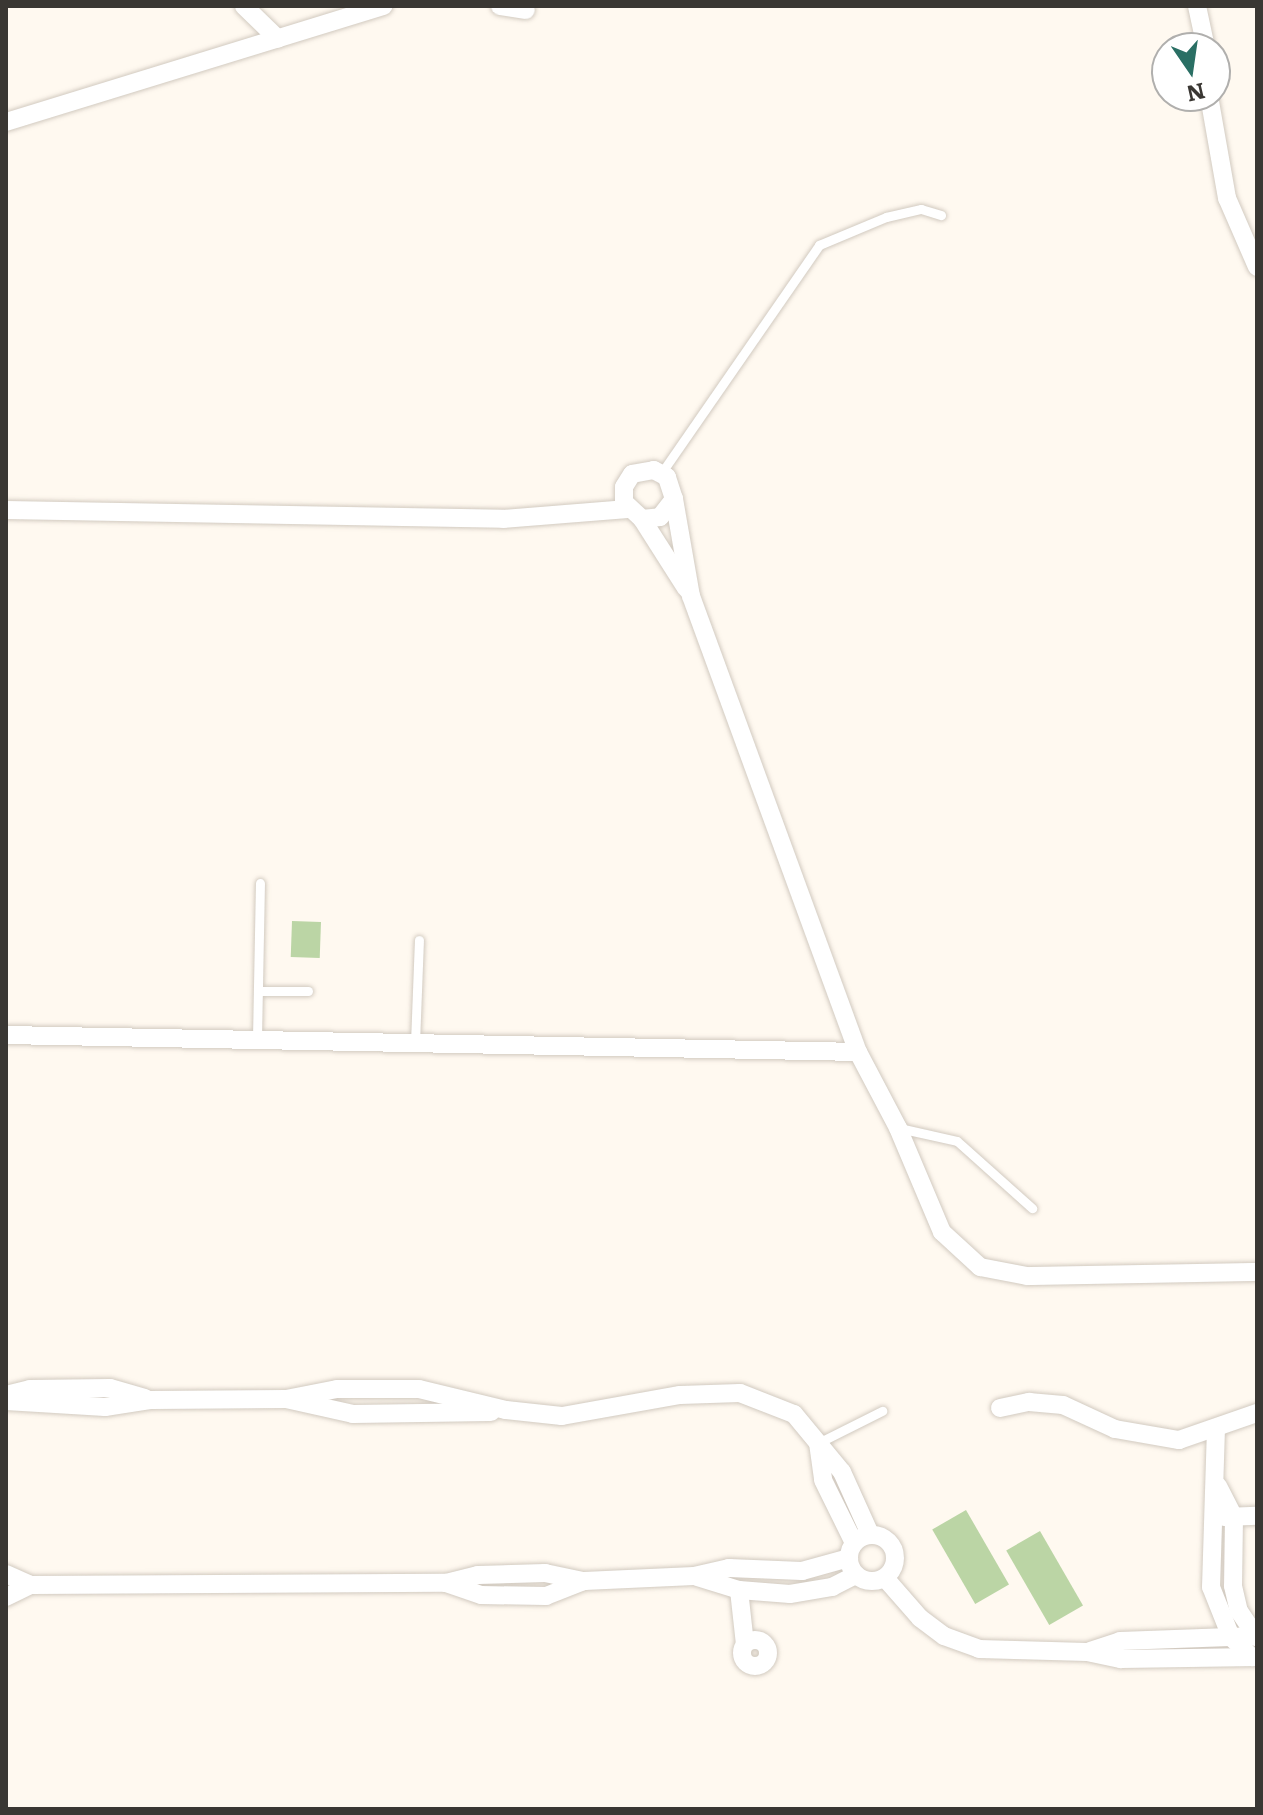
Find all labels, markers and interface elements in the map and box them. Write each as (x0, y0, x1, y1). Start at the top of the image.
north arrow (1151, 32, 1231, 112)
text: N (1183, 76, 1209, 112)

